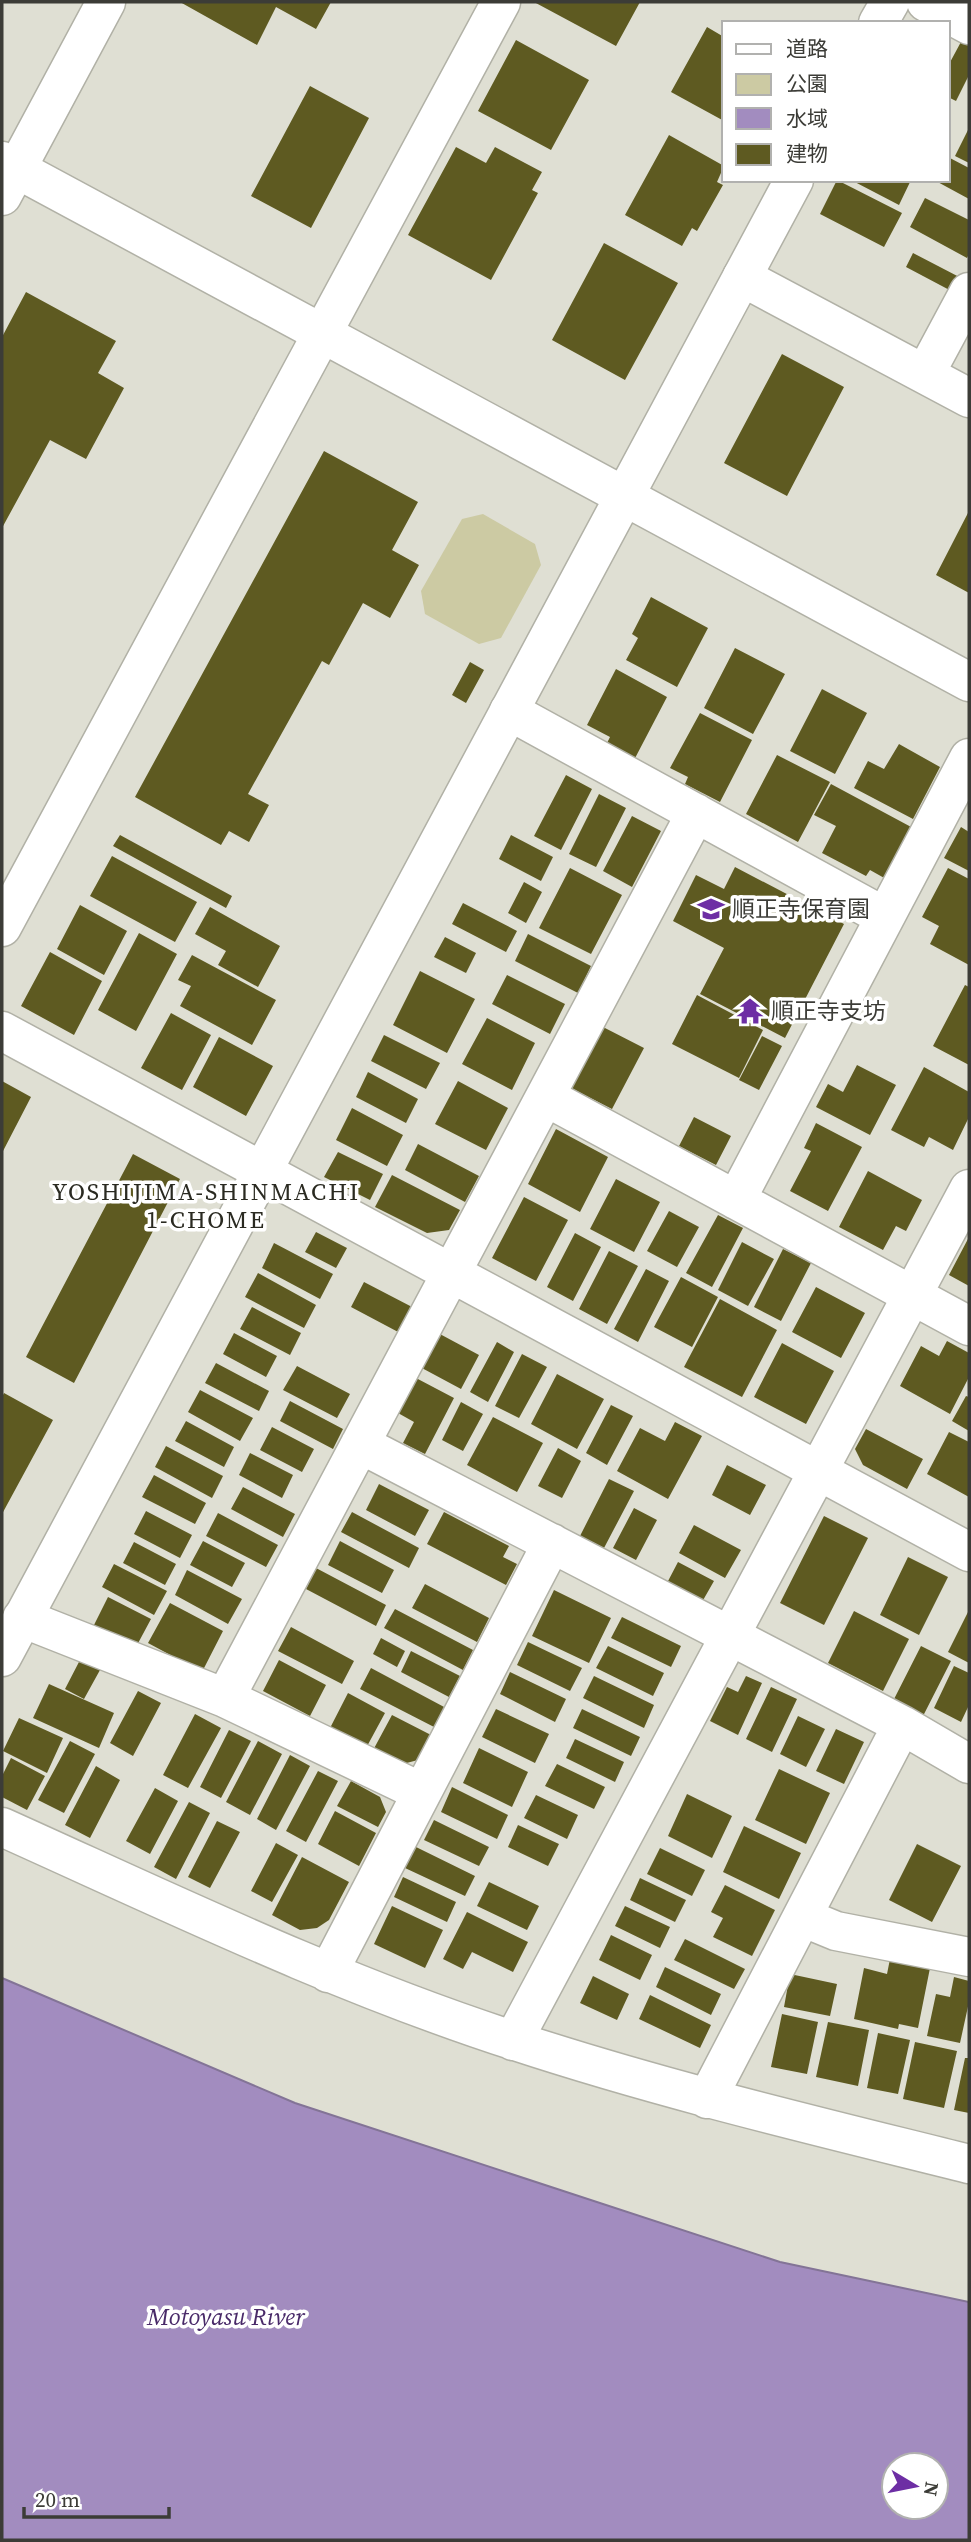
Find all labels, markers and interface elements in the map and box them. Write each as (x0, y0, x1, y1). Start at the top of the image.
legend (722, 21, 950, 182)
text: 道路 (786, 34, 828, 63)
text: 公園 (786, 69, 828, 98)
text: 水域 (786, 104, 828, 133)
text: 建物 (786, 139, 828, 168)
place label: 順正寺保育園 (732, 893, 870, 925)
school or university icon: 順正寺保育園 (696, 894, 726, 924)
place label: 順正寺支坊 (771, 995, 886, 1027)
temple icon: 順正寺支坊 (735, 996, 765, 1026)
district label: YOSHIJIMA-SHINMACHI 1-CHOME (52, 1175, 360, 1236)
water label: Motoyasu River (146, 2300, 306, 2333)
north arrow (880, 2451, 950, 2521)
scale bar (24, 2476, 170, 2520)
text: N (918, 2480, 946, 2498)
text: 20 m (35, 2485, 80, 2514)

